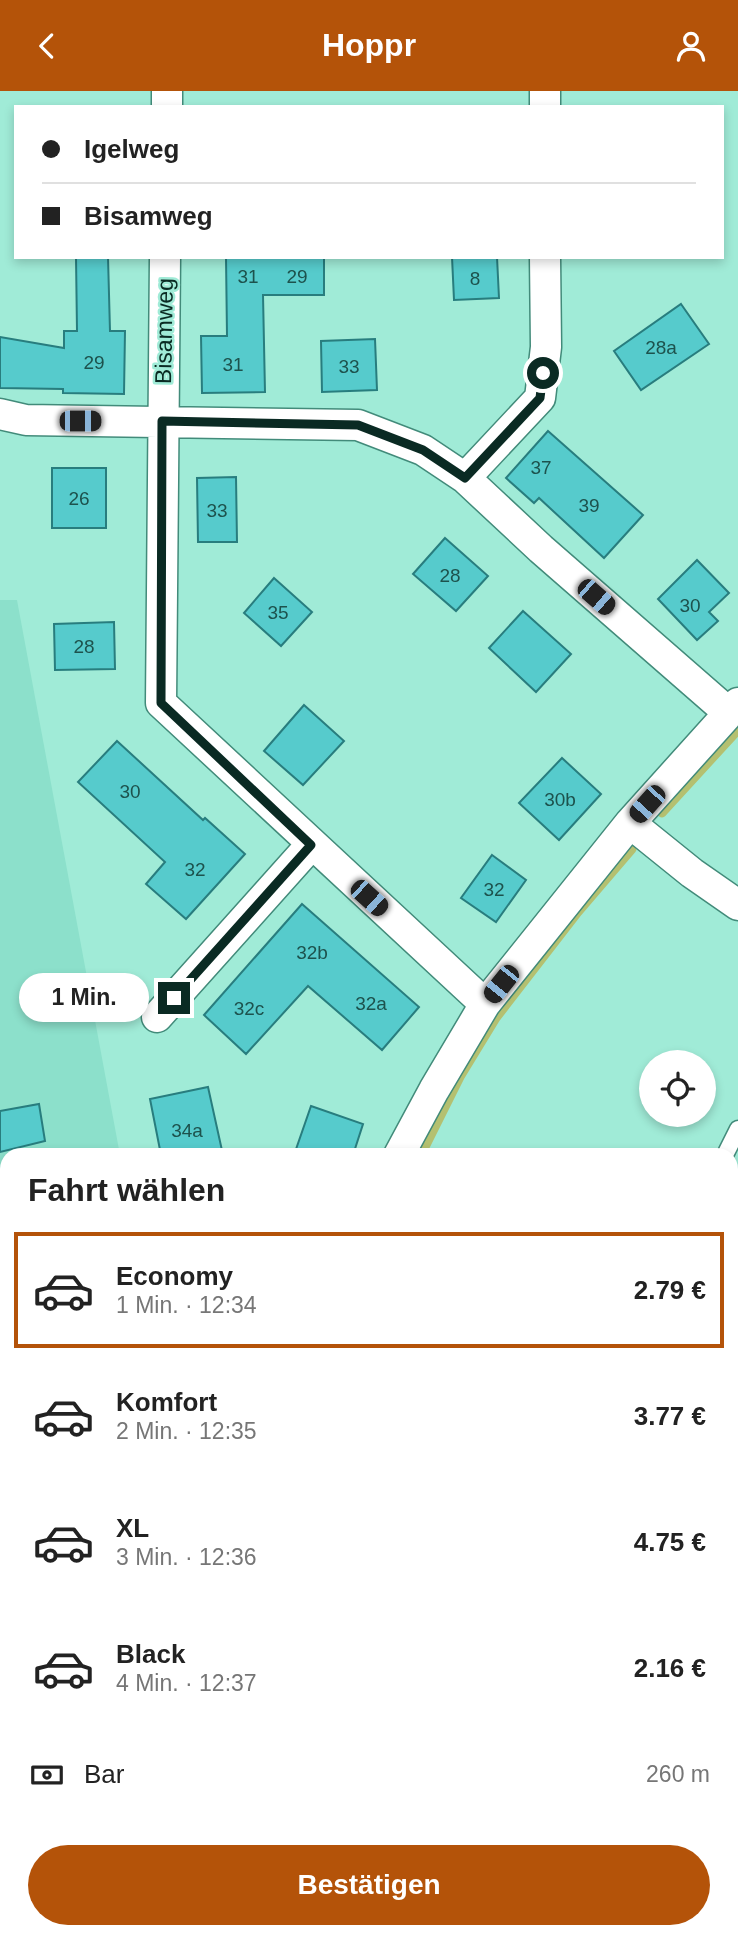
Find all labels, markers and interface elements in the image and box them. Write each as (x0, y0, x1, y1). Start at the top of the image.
icon: back (28, 27, 66, 65)
text: Hoppr (322, 27, 416, 63)
icon: person (672, 27, 710, 65)
text: Igelweg (84, 134, 179, 164)
text: Bisamweg (84, 201, 213, 231)
house number: 31 (237, 266, 259, 287)
house number: 29 (286, 266, 308, 287)
house number: 8 (470, 268, 480, 289)
street label: Bisamweg (150, 278, 178, 384)
house number: 28a (645, 337, 677, 358)
house number: 29 (83, 352, 105, 373)
house number: 31 (222, 354, 244, 375)
house number: 33 (338, 356, 360, 377)
route start (527, 357, 559, 389)
car (60, 411, 102, 432)
house number: 37 (530, 457, 552, 478)
house number: 26 (68, 488, 90, 509)
house number: 39 (578, 495, 600, 516)
house number: 33 (206, 500, 228, 521)
house number: 28 (439, 565, 461, 586)
car (574, 575, 619, 619)
house number: 30 (679, 595, 701, 616)
house number: 35 (267, 602, 289, 623)
house number: 28 (73, 636, 95, 657)
house number: 30 (119, 781, 141, 802)
car (626, 781, 669, 827)
house number: 30b (544, 789, 576, 810)
house number: 32 (184, 859, 206, 880)
car (347, 876, 392, 920)
house number: 32 (483, 879, 505, 900)
house number: 32b (296, 942, 328, 963)
car (480, 961, 523, 1007)
callout: 1 Min. (20, 974, 150, 1023)
route end (158, 982, 190, 1014)
text: 1 Min. (51, 984, 117, 1010)
house number: 32a (355, 993, 387, 1014)
house number: 32c (234, 998, 264, 1019)
map controls (639, 1050, 716, 1127)
button: locate (639, 1050, 716, 1127)
house number: 34a (171, 1120, 203, 1141)
text: Fahrt wählen (28, 1172, 225, 1208)
icon: car (32, 1259, 95, 1322)
text: Economy (116, 1261, 233, 1291)
text: 2.79 € (634, 1275, 706, 1305)
text: 1 Min. · 12:34 (116, 1292, 257, 1318)
icon: car (32, 1385, 95, 1448)
text: Komfort (116, 1387, 217, 1417)
text: 3.77 € (634, 1401, 706, 1431)
text: 2 Min. · 12:35 (116, 1418, 257, 1444)
icon: car (32, 1511, 95, 1574)
text: XL (116, 1513, 149, 1543)
text: 4.75 € (634, 1527, 706, 1557)
text: 3 Min. · 12:36 (116, 1544, 257, 1570)
icon: car (32, 1637, 95, 1700)
text: Black (116, 1639, 185, 1669)
text: 2.16 € (634, 1653, 706, 1683)
text: 4 Min. · 12:37 (116, 1670, 257, 1696)
icon: cash (28, 1756, 66, 1794)
text: Bar (84, 1759, 124, 1789)
text: 260 m (646, 1761, 710, 1787)
button: Bestätigen (28, 1845, 710, 1925)

